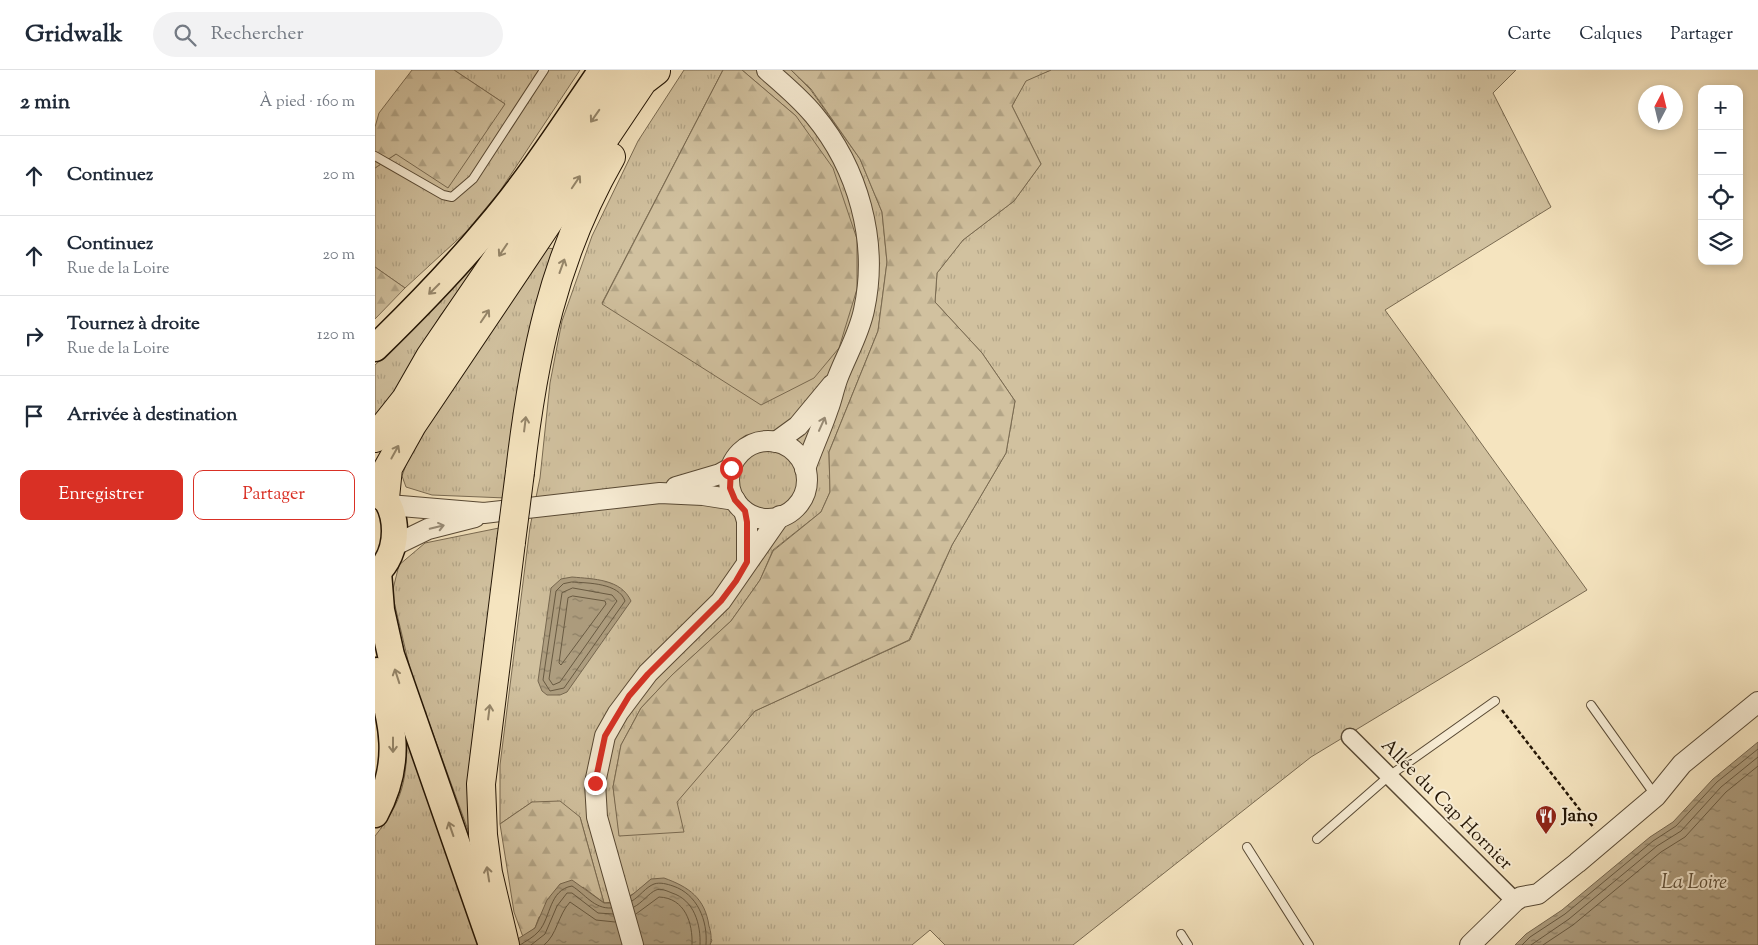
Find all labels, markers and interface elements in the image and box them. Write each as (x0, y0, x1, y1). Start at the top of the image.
search box (153, 12, 503, 57)
text: Gridwalk (25, 18, 123, 52)
icon: search (171, 21, 199, 49)
text: Rechercher (211, 21, 304, 48)
text: Carte (1508, 22, 1551, 48)
text: Calques (1579, 22, 1642, 48)
text: Partager (1670, 22, 1733, 48)
north arrow (1638, 85, 1683, 130)
map controls (1698, 85, 1743, 265)
button: + (1698, 85, 1743, 130)
text: 2 min (20, 88, 70, 118)
text: À pied · 160 m (259, 91, 355, 114)
one-way arrow (590, 109, 600, 123)
button: − (1698, 130, 1743, 175)
icon: ahead (20, 162, 48, 190)
text: Continuez (67, 162, 153, 189)
text: 20 m (322, 164, 355, 187)
one-way arrow (571, 175, 581, 189)
button: locate (1698, 175, 1743, 220)
button: layers (1698, 220, 1743, 265)
text: Continuez (67, 231, 153, 258)
icon: ahead (20, 242, 48, 270)
one-way arrow (498, 243, 508, 257)
text: 20 m (322, 244, 355, 267)
text: Rue de la Loire (67, 258, 169, 281)
one-way arrow (558, 258, 567, 274)
one-way arrow (428, 282, 440, 294)
one-way arrow (480, 309, 490, 323)
text: Tournez à droite (67, 311, 200, 338)
icon: right (20, 322, 48, 350)
text: 120 m (317, 324, 355, 347)
text: Rue de la Loire (67, 338, 169, 361)
icon: arrive (20, 402, 48, 430)
text: Arrivée à destination (67, 402, 238, 429)
one-way arrow (520, 416, 530, 432)
one-way arrow (818, 417, 827, 432)
one-way arrow (391, 445, 401, 459)
route start (720, 457, 743, 480)
button: Enregistrer (20, 470, 183, 520)
button: Partager (193, 470, 355, 520)
one-way arrow (429, 522, 445, 531)
one-way arrow (392, 668, 402, 684)
one-way arrow (484, 705, 494, 721)
street label: Allée du Cap Hornier (1374, 733, 1518, 877)
one-way arrow (388, 736, 398, 752)
route end (584, 772, 607, 795)
place label: Jano (1560, 803, 1598, 830)
restaurant icon: Jano (1534, 804, 1558, 835)
one-way arrow (446, 822, 455, 838)
one-way arrow (483, 866, 493, 882)
water label: La Loire (1661, 869, 1727, 898)

